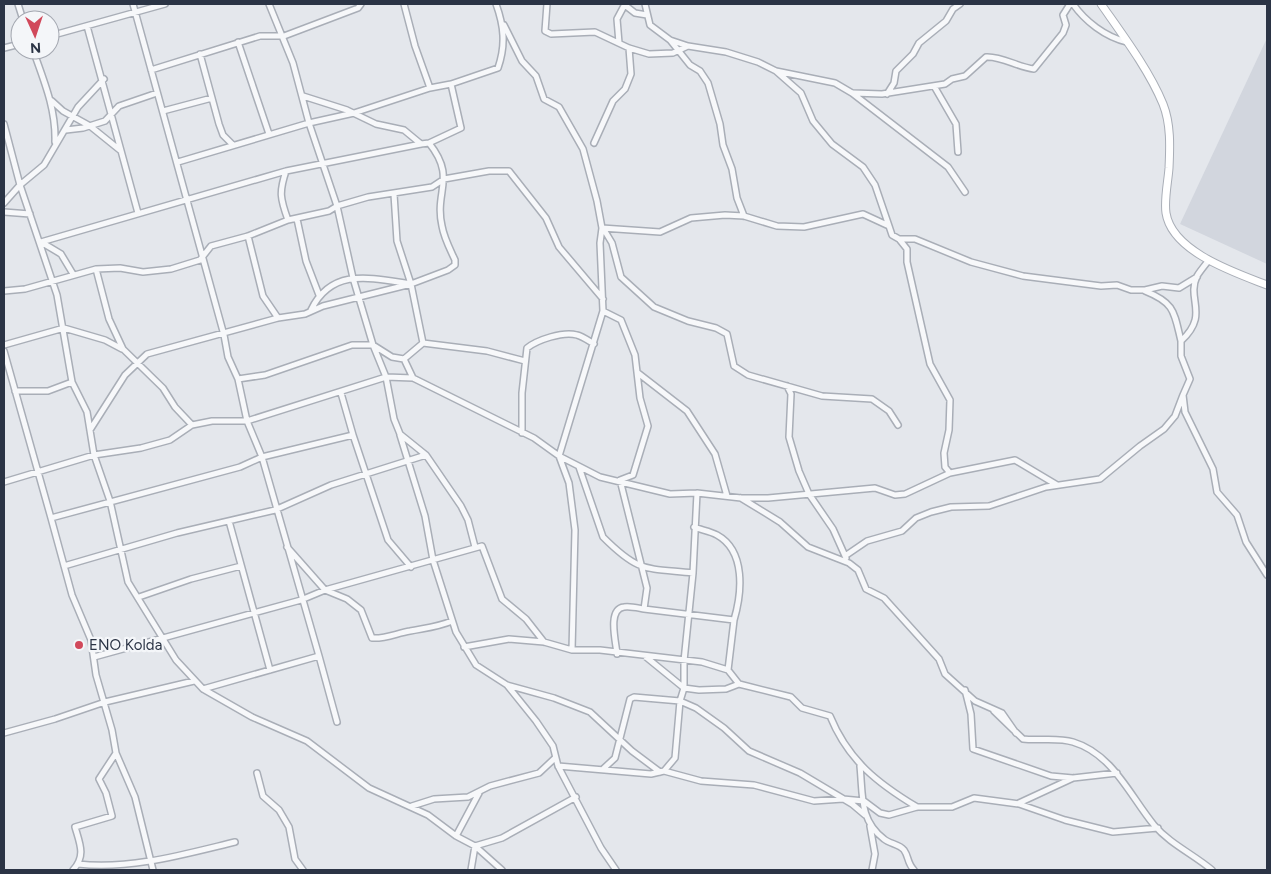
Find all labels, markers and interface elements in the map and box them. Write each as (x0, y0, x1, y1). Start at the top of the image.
north arrow (10, 10, 60, 60)
text: N (30, 39, 42, 56)
place label: ENO Kolda (89, 636, 162, 654)
marker: ENO Kolda (73, 639, 85, 651)

